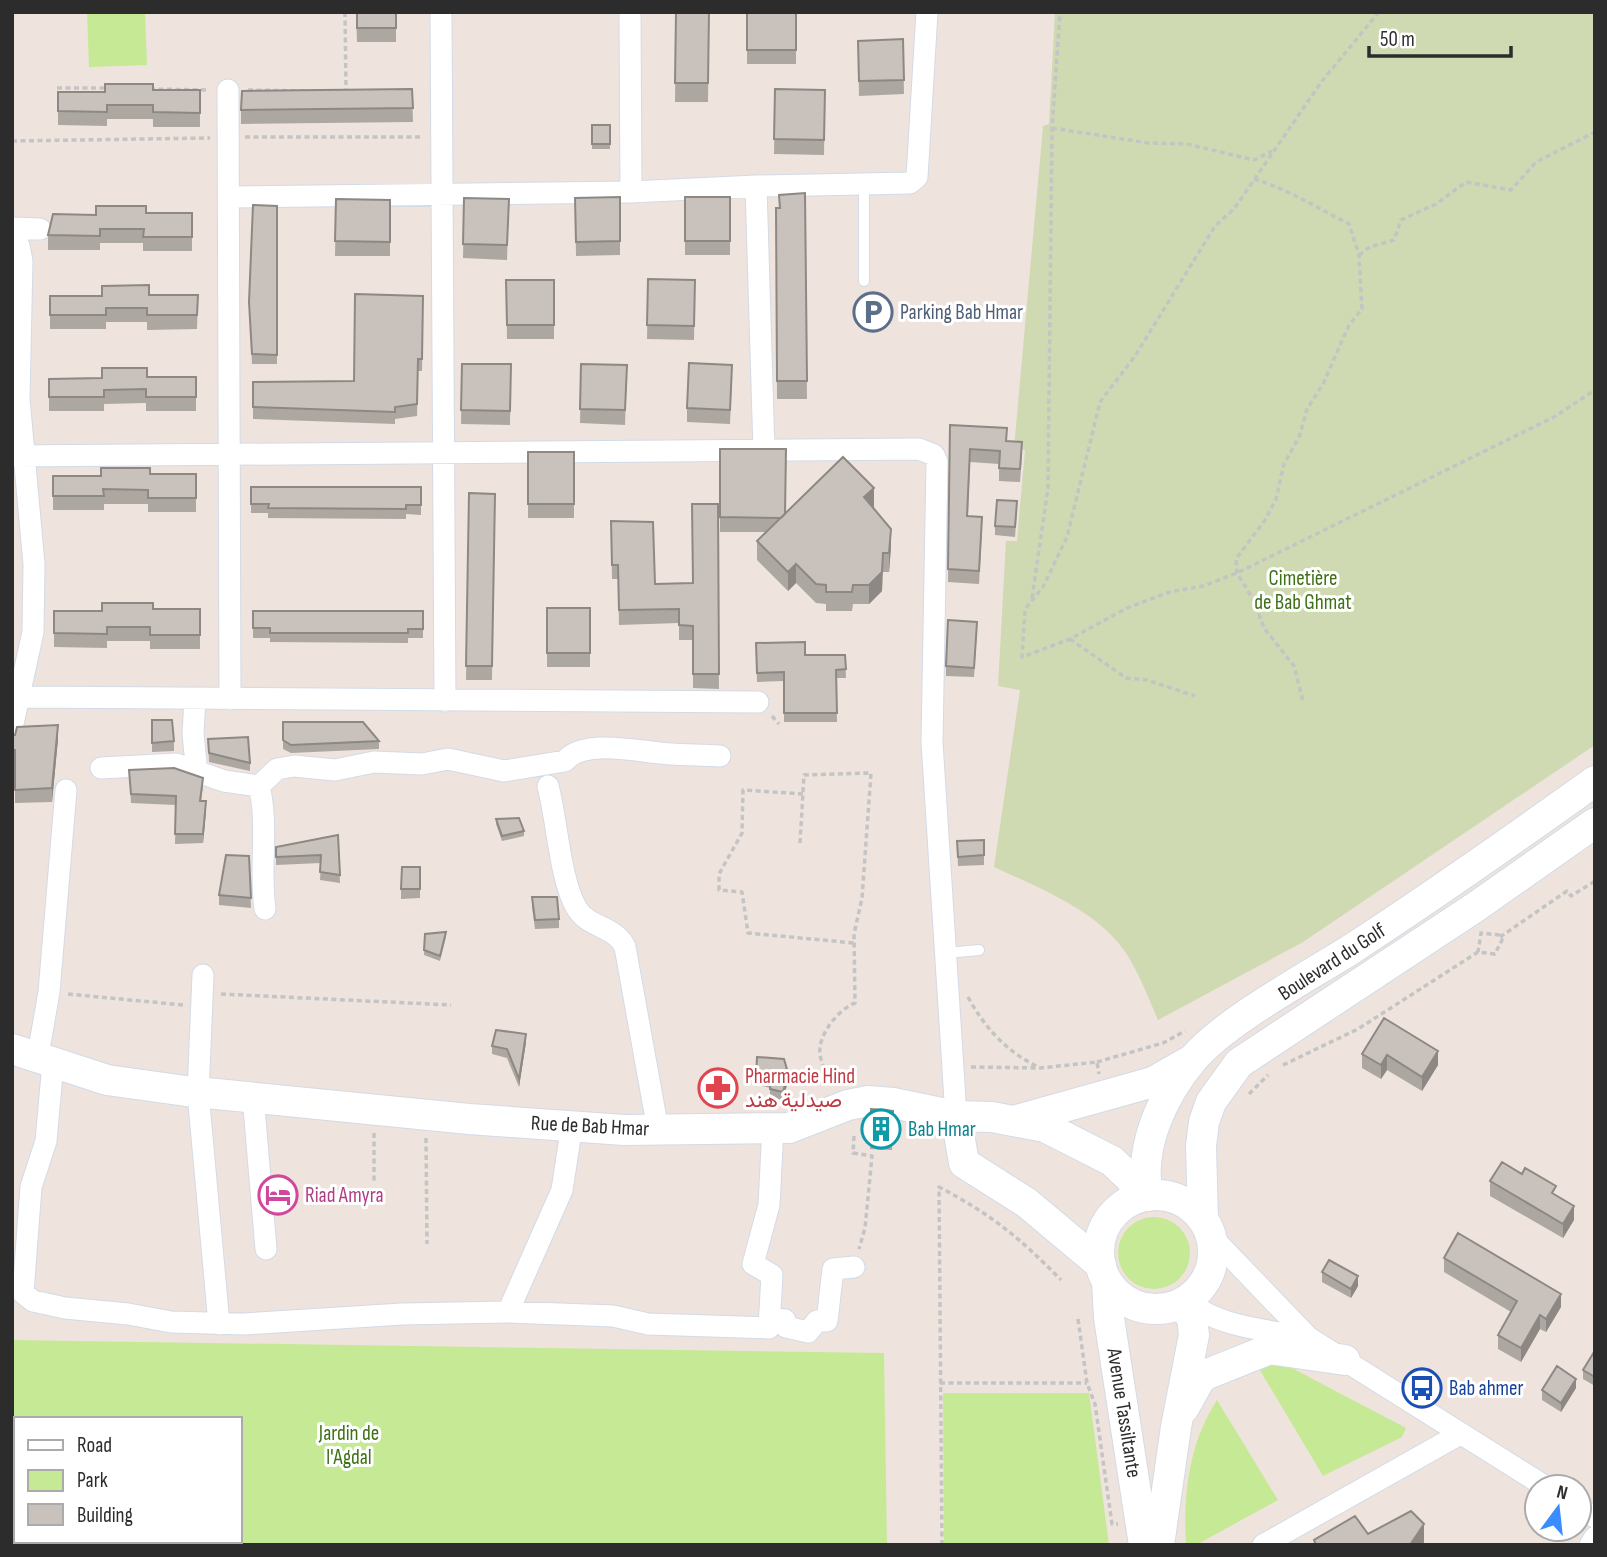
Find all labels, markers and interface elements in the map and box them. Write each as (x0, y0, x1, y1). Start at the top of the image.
scale bar (1369, 14, 1511, 58)
text: 50 m (1380, 27, 1415, 52)
parking icon: Parking Bab Hmar (852, 291, 894, 333)
place label: Parking Bab Hmar (900, 300, 1023, 325)
park label: Cimetière de Bab Ghmat (1254, 566, 1352, 615)
street label: Boulevard du Golf (1274, 918, 1391, 1006)
place label: Pharmacie Hind صيدلية هند (745, 1064, 855, 1113)
pharmacy icon: Pharmacie Hind صيدلية هند (697, 1067, 739, 1109)
building icon: Bab Hmar (860, 1108, 902, 1150)
street label: Rue de Bab Hmar (530, 1110, 650, 1142)
place label: Bab Hmar (908, 1117, 976, 1142)
hotel icon: Riad Amyra (257, 1174, 299, 1216)
place label: Riad Amyra (305, 1183, 383, 1208)
street label: Avenue Tassiltante (1101, 1345, 1147, 1480)
bus stop icon: Bab ahmer (1401, 1367, 1443, 1409)
place label: Bab ahmer (1449, 1376, 1524, 1401)
legend (14, 1417, 242, 1543)
park label: Jardin de l'Agdal (318, 1421, 379, 1470)
text: Road (77, 1433, 112, 1458)
text: Park (77, 1468, 108, 1493)
north arrow (1523, 1473, 1593, 1543)
text: N (1554, 1481, 1570, 1505)
text: Building (77, 1503, 133, 1528)

